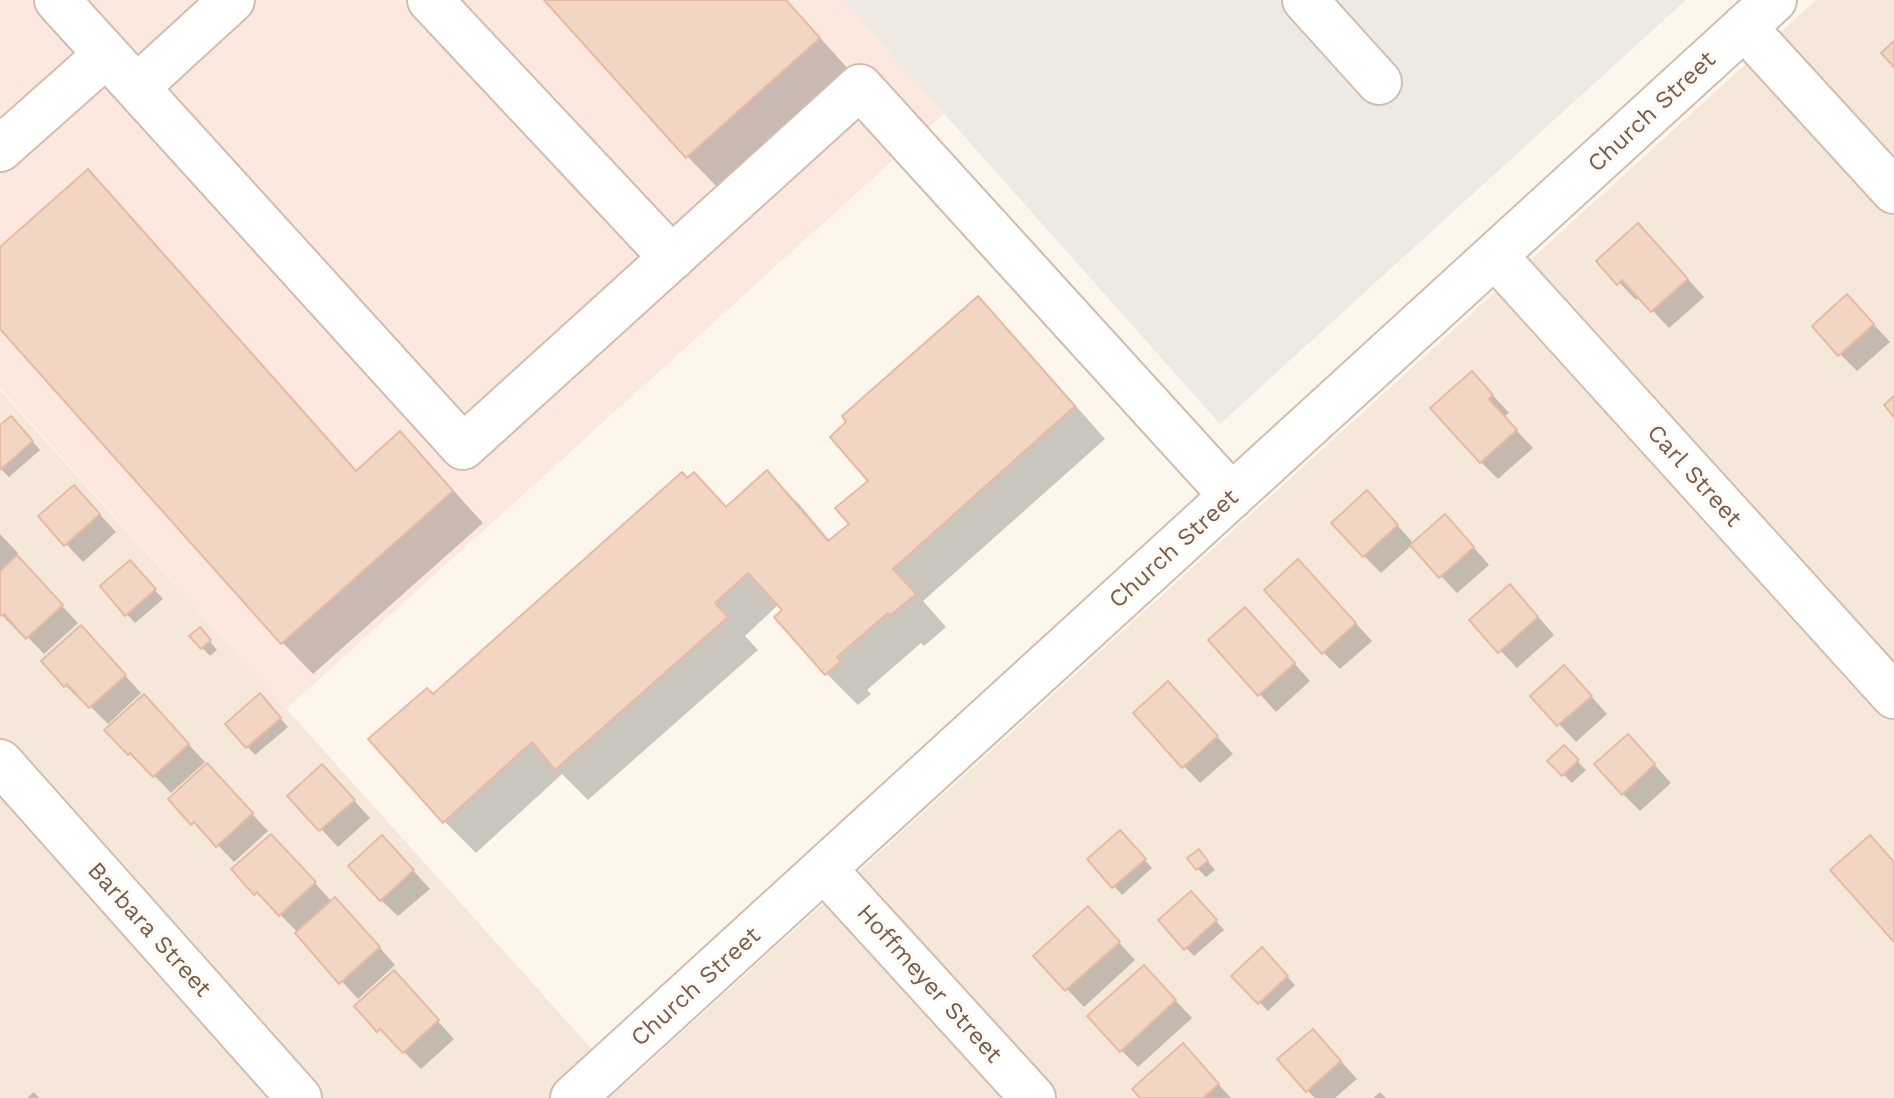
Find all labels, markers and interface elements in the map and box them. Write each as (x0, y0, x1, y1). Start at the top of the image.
street label: Church Street (1582, 45, 1722, 179)
street label: Carl Street (1641, 419, 1747, 533)
street label: Church Street (1103, 483, 1245, 615)
street label: Barbara Street (81, 857, 217, 1003)
street label: Hoffmeyer Street (850, 899, 1008, 1069)
street label: Church Street (625, 921, 767, 1053)

